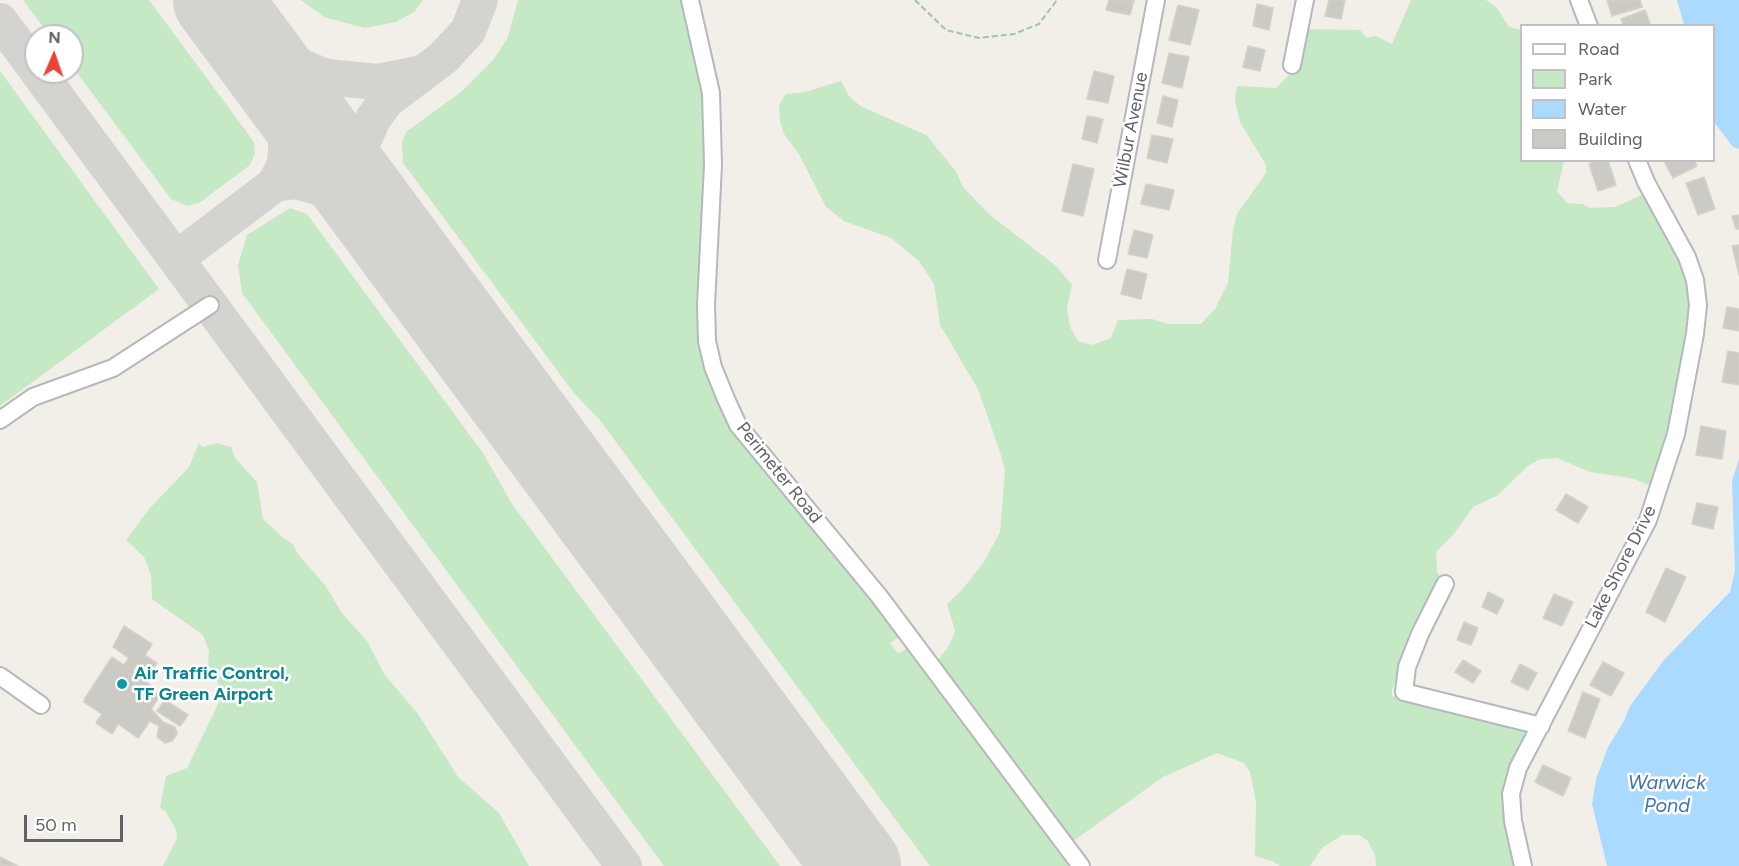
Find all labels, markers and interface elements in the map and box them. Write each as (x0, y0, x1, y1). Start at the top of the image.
north arrow (24, 24, 84, 84)
legend (1520, 24, 1715, 162)
text: N (48, 28, 61, 47)
text: Road (1578, 38, 1619, 60)
text: Park (1578, 68, 1612, 90)
street label: Wilbur Avenue (1109, 70, 1153, 190)
text: Water (1578, 98, 1626, 120)
text: Building (1578, 128, 1643, 150)
street label: Perimeter Road (732, 418, 826, 528)
street label: Lake Shore Drive (1581, 502, 1661, 632)
place label: Air Traffic Control, TF Green Airport (134, 663, 289, 706)
marker: Air Traffic Control, TF Green Airport (115, 677, 129, 691)
water label: Warwick Pond (1628, 771, 1706, 818)
scale bar (27, 803, 126, 841)
text: 50 m (35, 814, 77, 836)

